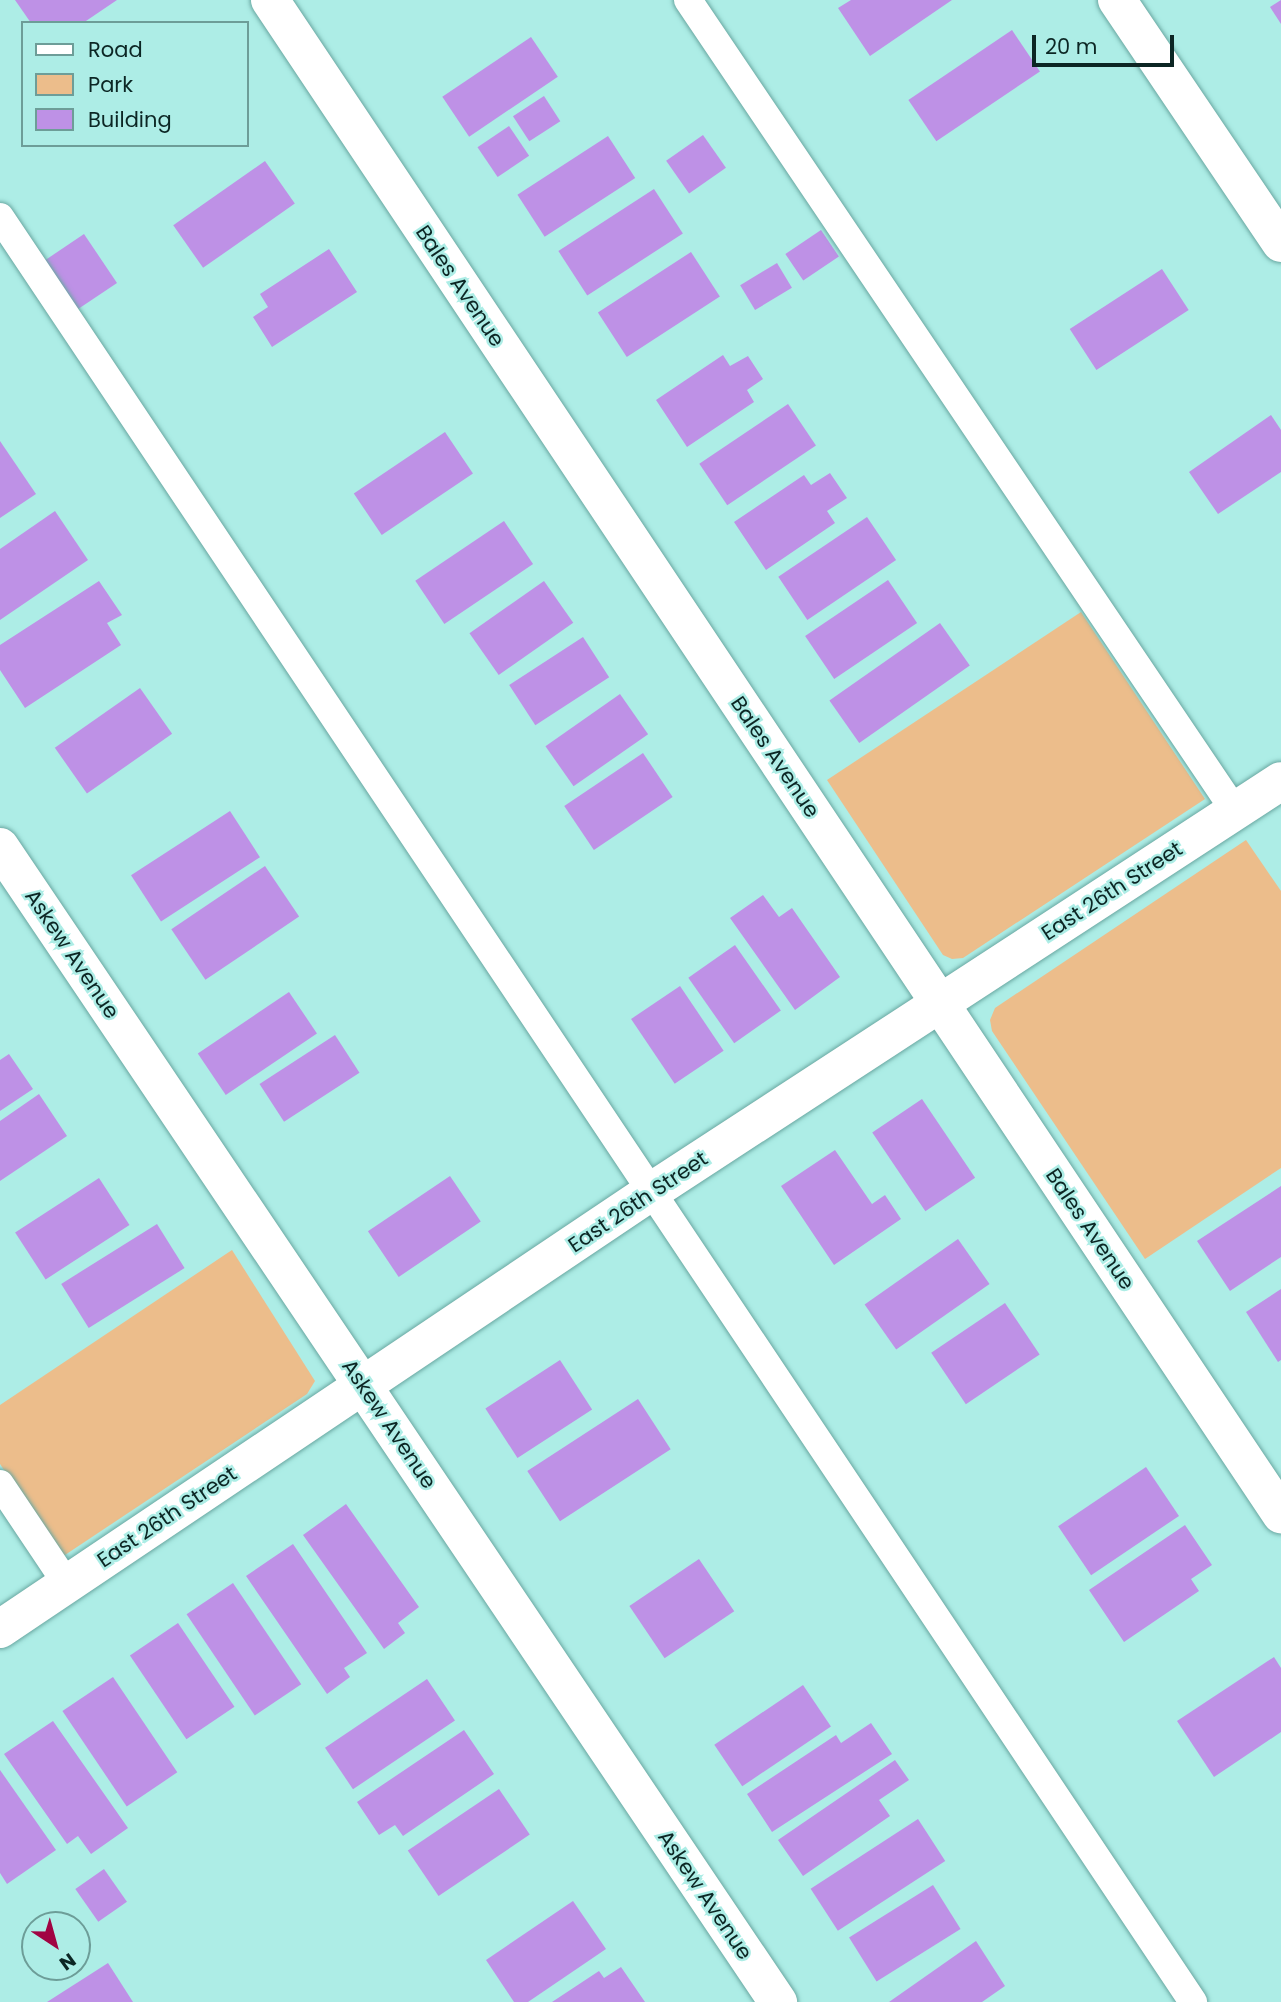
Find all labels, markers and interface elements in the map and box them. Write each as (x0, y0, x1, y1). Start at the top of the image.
legend (21, 21, 248, 147)
scale bar (1036, 21, 1178, 65)
text: 20 m (1045, 32, 1098, 61)
text: Road (88, 35, 143, 64)
text: Park (88, 70, 133, 99)
text: Building (88, 105, 172, 134)
street label: Bales Avenue (410, 221, 510, 351)
street label: Bales Avenue (725, 692, 825, 822)
street label: East 26th Street (1037, 836, 1187, 946)
street label: Askew Avenue (19, 885, 125, 1023)
street label: East 26th Street (563, 1146, 713, 1258)
street label: Bales Avenue (1040, 1164, 1140, 1294)
street label: Askew Avenue (336, 1355, 442, 1493)
street label: East 26th Street (92, 1461, 242, 1573)
street label: Askew Avenue (652, 1826, 758, 1964)
north arrow (21, 1911, 91, 1981)
text: N (54, 1947, 81, 1977)

